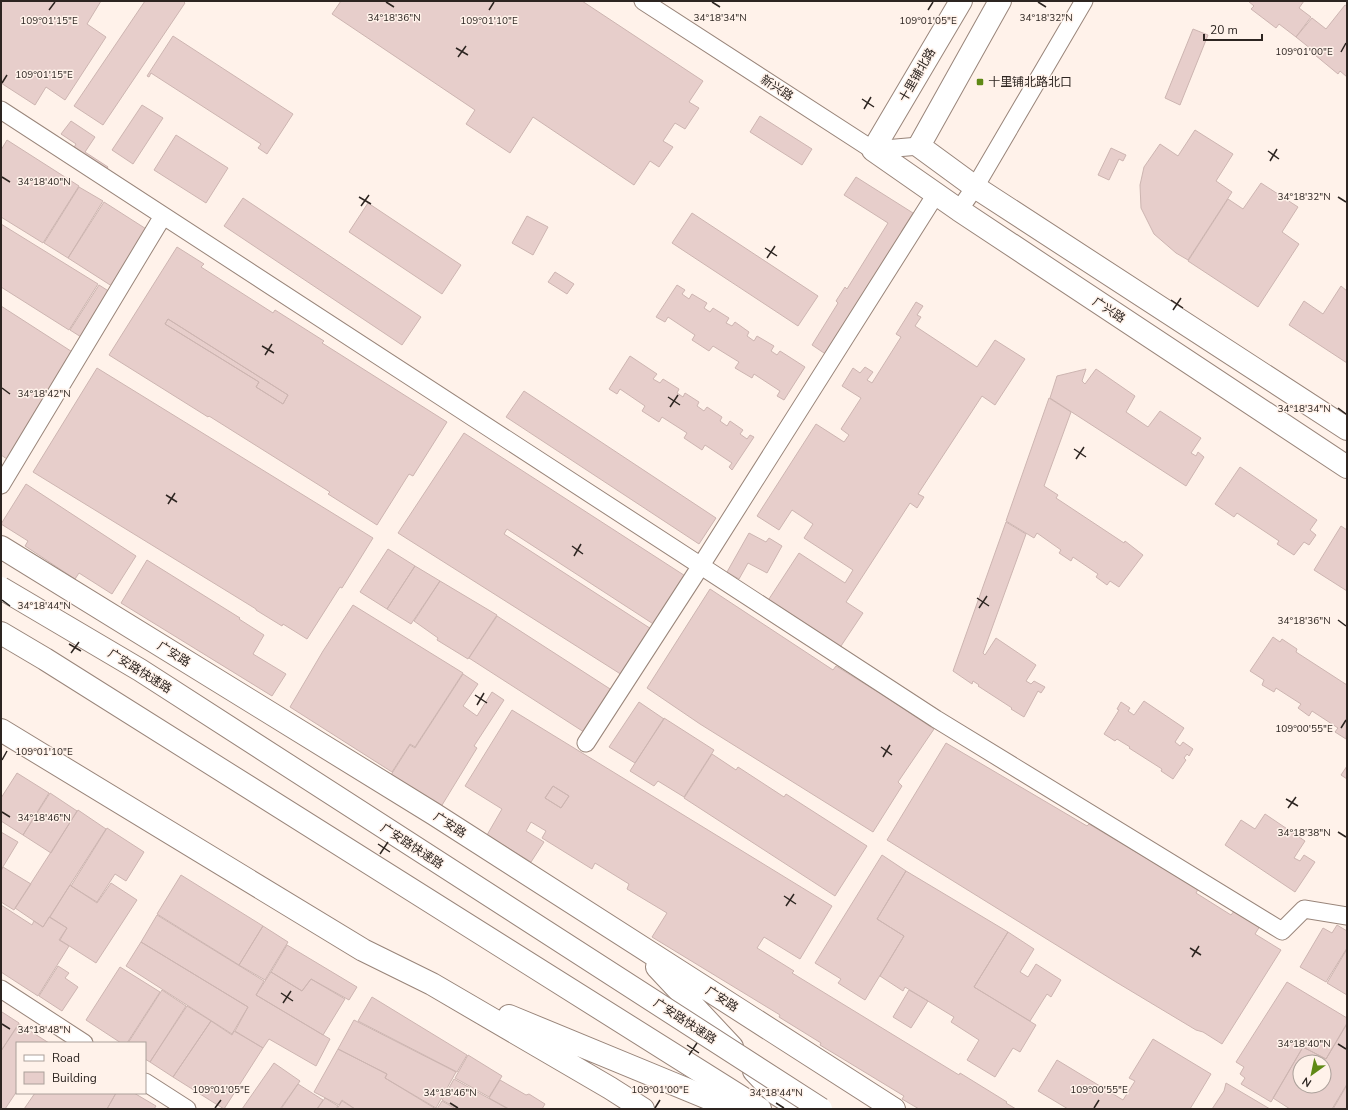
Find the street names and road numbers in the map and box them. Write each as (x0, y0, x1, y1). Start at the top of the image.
street label: 十里铺北路 (895, 45, 939, 105)
street label: 新兴路 (758, 71, 796, 105)
street label: 广兴路 (1090, 293, 1128, 327)
street label: 广安路 (154, 638, 194, 670)
street label: 广安路快速路 (105, 645, 175, 697)
street label: 广安路 (431, 808, 469, 842)
street label: 广安路快速路 (377, 820, 447, 872)
street label: 广安路 (703, 982, 741, 1016)
street label: 广安路快速路 (650, 995, 720, 1047)

